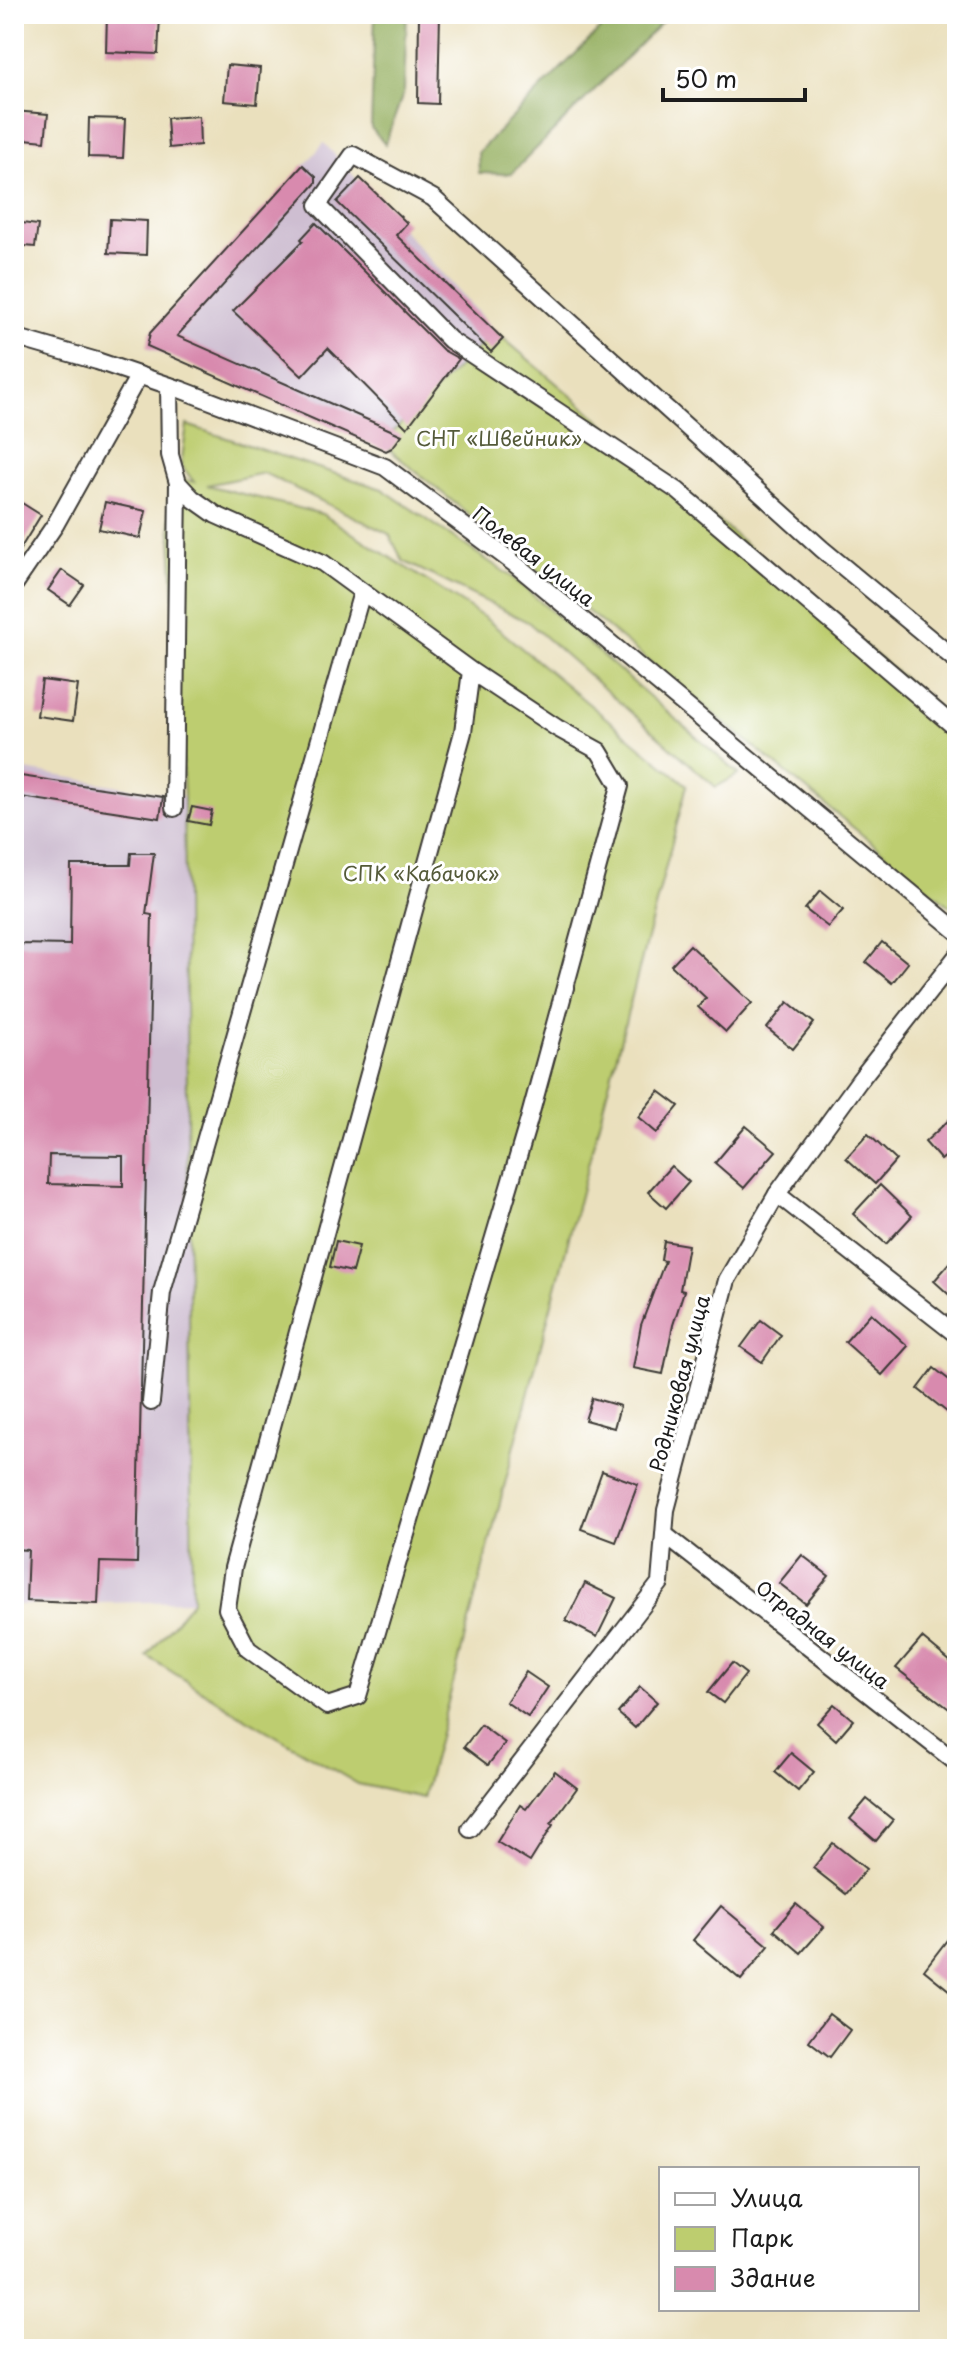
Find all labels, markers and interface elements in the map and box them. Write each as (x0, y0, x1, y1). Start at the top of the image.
scale bar (663, 52, 805, 102)
text: 50 m (675, 60, 737, 96)
park label: СНТ «Швейник» (416, 423, 582, 453)
street label: Полевая улица (466, 499, 602, 614)
park label: СПК «Кабачок» (343, 858, 499, 888)
street label: Родниковая улица (641, 1291, 717, 1475)
street label: Отрадная улица (750, 1572, 897, 1696)
legend (659, 2167, 919, 2311)
text: Улица (731, 2179, 803, 2215)
text: Парк (731, 2219, 794, 2255)
text: Здание (731, 2259, 816, 2295)

